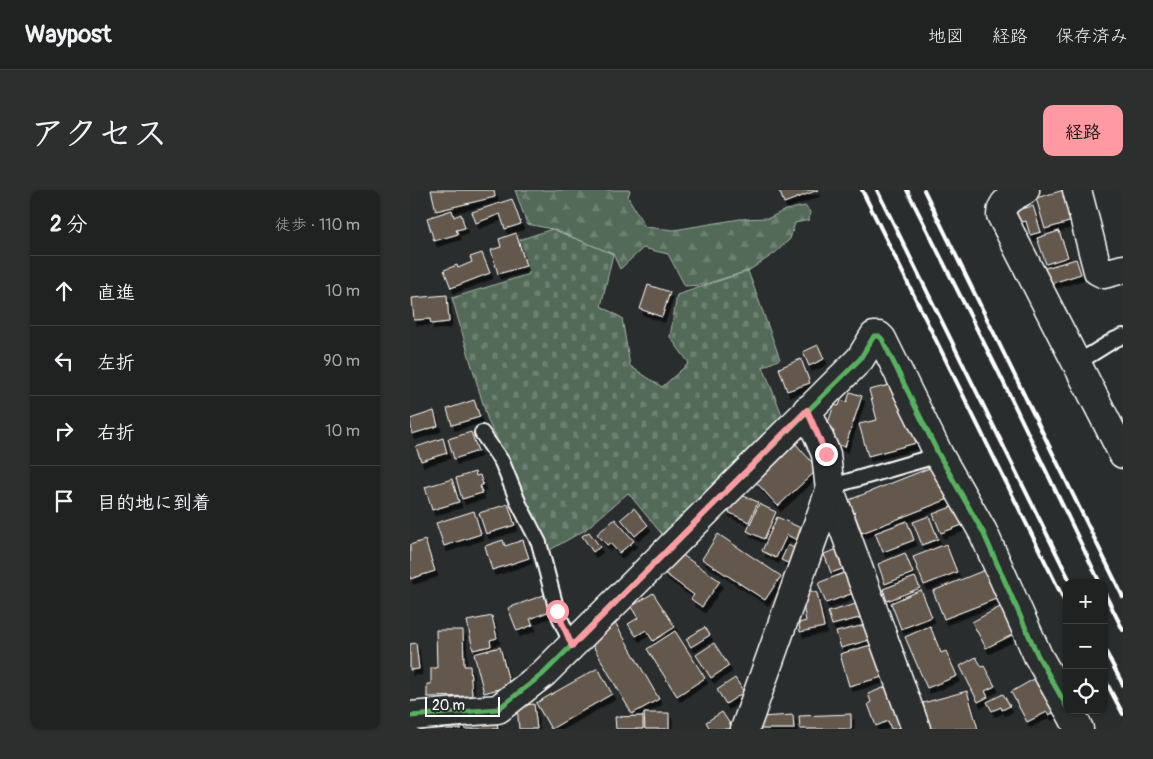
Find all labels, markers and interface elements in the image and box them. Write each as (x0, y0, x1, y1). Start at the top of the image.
text: Waypost (25, 20, 112, 49)
text: 地図 (928, 25, 964, 48)
text: 経路 (992, 25, 1028, 48)
text: 保存済み (1056, 25, 1128, 48)
button: 経路 (1043, 105, 1123, 156)
text: アクセス (30, 112, 168, 156)
text: 2 分 (50, 211, 87, 238)
text: 徒歩 · 110 m (275, 215, 360, 235)
icon: ahead (50, 277, 78, 305)
text: 直進 (97, 281, 135, 305)
text: 10 m (325, 281, 360, 301)
icon: left (50, 347, 78, 375)
text: 左折 (97, 351, 135, 375)
text: 90 m (323, 351, 360, 371)
icon: right (50, 417, 78, 445)
text: 右折 (97, 421, 135, 445)
text: 10 m (325, 421, 360, 441)
route end (815, 443, 838, 466)
icon: arrive (50, 487, 78, 515)
text: 目的地に到着 (97, 491, 211, 515)
map controls (1063, 579, 1108, 714)
button: + (1063, 579, 1108, 624)
route start (546, 600, 569, 623)
button: − (1063, 624, 1108, 669)
button: locate (1063, 669, 1108, 714)
scale bar (425, 694, 500, 717)
text: 20 m (432, 697, 465, 714)

